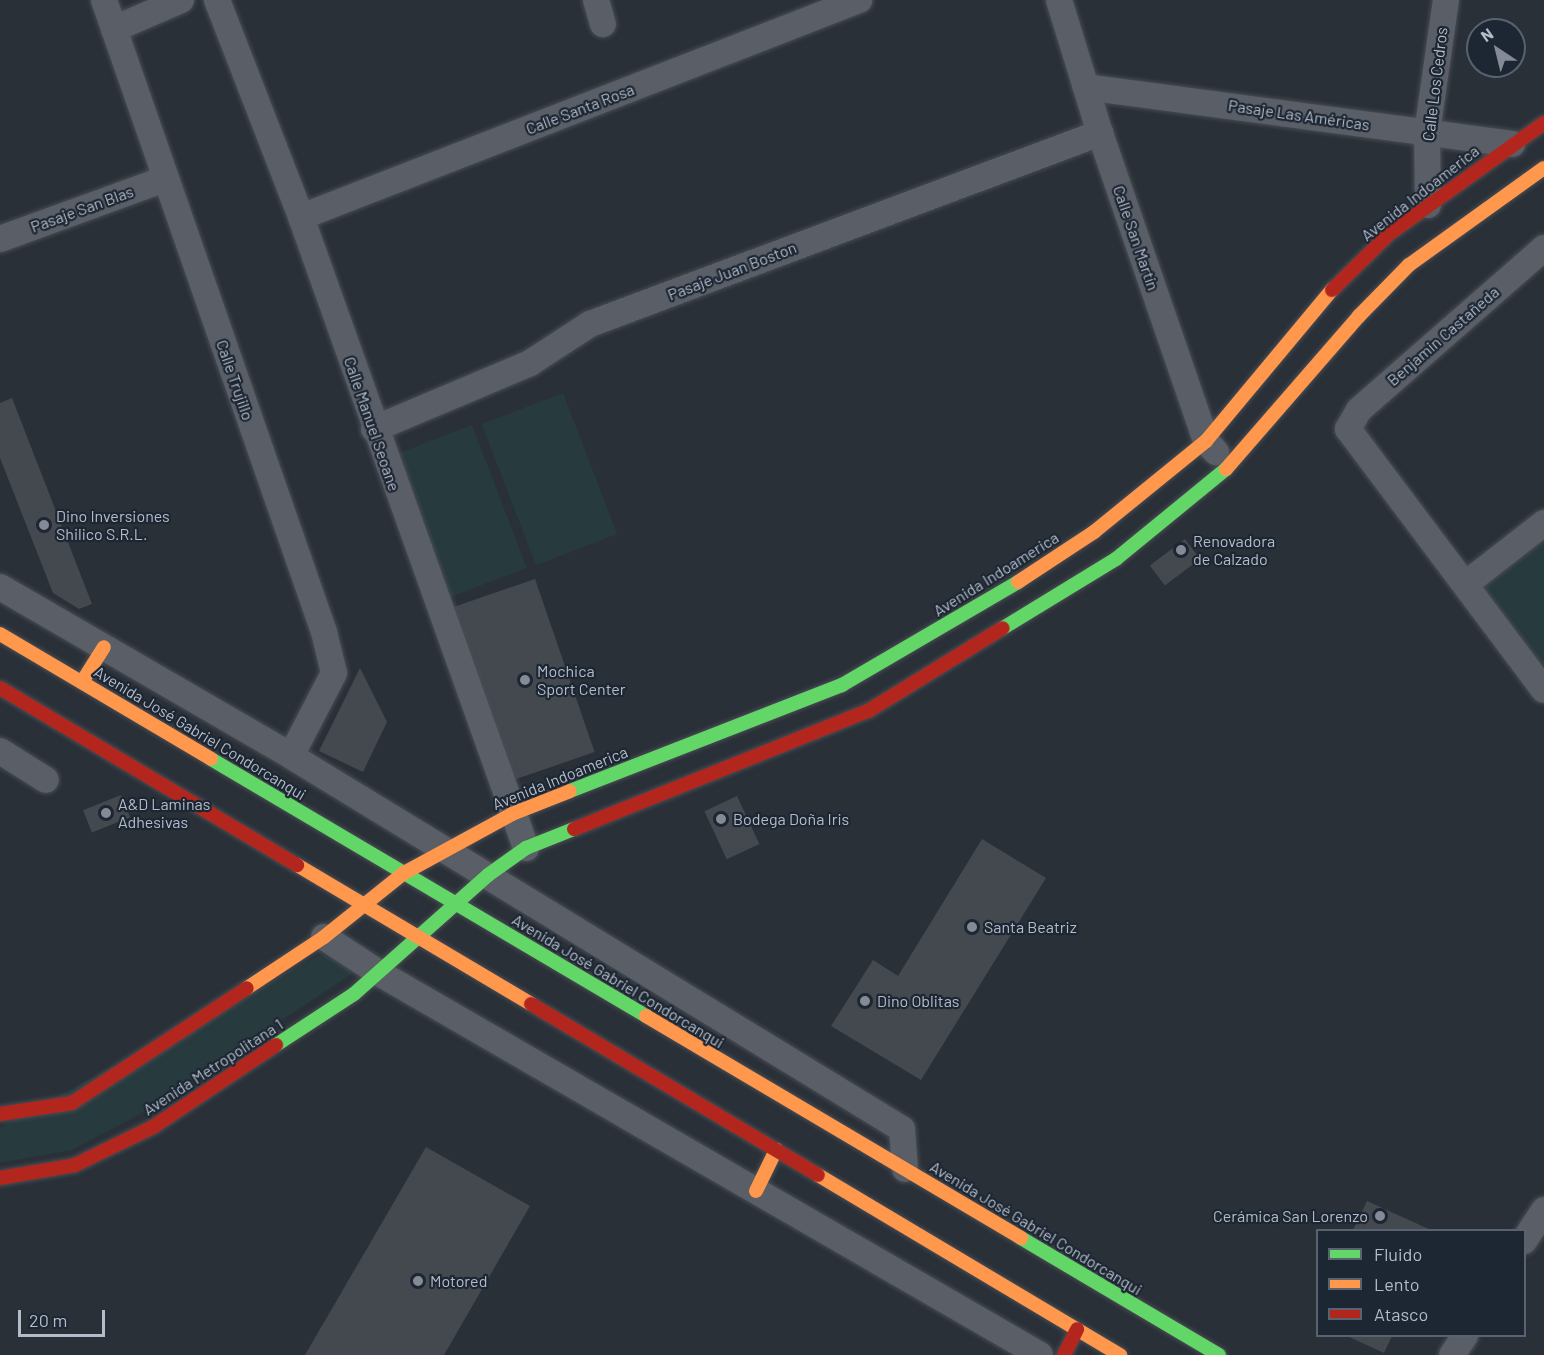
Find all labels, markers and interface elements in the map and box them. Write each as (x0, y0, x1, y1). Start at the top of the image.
north arrow (1466, 18, 1526, 78)
text: N (1477, 24, 1496, 45)
street label: Calle Los Cedros (1418, 26, 1452, 142)
street label: Calle Santa Rosa (523, 80, 637, 138)
street label: Pasaje Las Américas (1227, 96, 1371, 134)
street label: Avenida Indoamerica (1357, 141, 1483, 245)
street label: Pasaje San Blas (28, 182, 136, 236)
street label: Calle San Martín (1109, 183, 1163, 293)
street label: Pasaje Juan Boston (665, 238, 799, 304)
street label: Benjamin Castañeda (1383, 282, 1503, 390)
street label: Calle Trujillo (212, 337, 258, 423)
street label: Calle Manuel Seoane (340, 354, 404, 494)
place label: Dino Inversiones Shilico S.R.L. (56, 506, 170, 544)
marker: Dino Inversiones Shilico S.R.L. (37, 518, 51, 532)
street label: Avenida Indoamerica (930, 528, 1062, 620)
place label: Renovadora de Calzado (1193, 531, 1275, 569)
marker: Renovadora de Calzado (1174, 543, 1188, 557)
place label: Mochica Sport Center (537, 661, 626, 699)
street label: Avenida José Gabriel Condorcanqui (90, 662, 310, 804)
marker: Mochica Sport Center (518, 673, 532, 687)
street label: Avenida Indoamerica (490, 742, 630, 814)
place label: A&D Laminas Adhesivas (118, 794, 210, 832)
marker: A&D Laminas Adhesivas (99, 806, 113, 820)
place label: Bodega Doña Iris (733, 809, 849, 829)
marker: Bodega Doña Iris (714, 812, 728, 826)
street label: Avenida José Gabriel Condorcanqui (508, 910, 728, 1052)
place label: Santa Beatriz (984, 917, 1077, 937)
marker: Santa Beatriz (965, 920, 979, 934)
place label: Dino Oblitas (877, 991, 960, 1011)
marker: Dino Oblitas (858, 994, 872, 1008)
street label: Avenida Metropolitana 1 (139, 1015, 287, 1119)
street label: Avenida José Gabriel Condorcanqui (926, 1157, 1146, 1299)
place label: Cerámica San Lorenzo (1213, 1206, 1368, 1226)
marker: Cerámica San Lorenzo (1373, 1209, 1387, 1223)
legend (1316, 1229, 1526, 1337)
text: Fluido (1374, 1243, 1422, 1265)
place label: Motored (430, 1271, 487, 1291)
text: Lento (1374, 1273, 1420, 1295)
marker: Motored (411, 1274, 425, 1288)
scale bar (21, 1298, 108, 1336)
text: Atasco (1374, 1303, 1428, 1325)
text: 20 m (29, 1309, 67, 1331)

